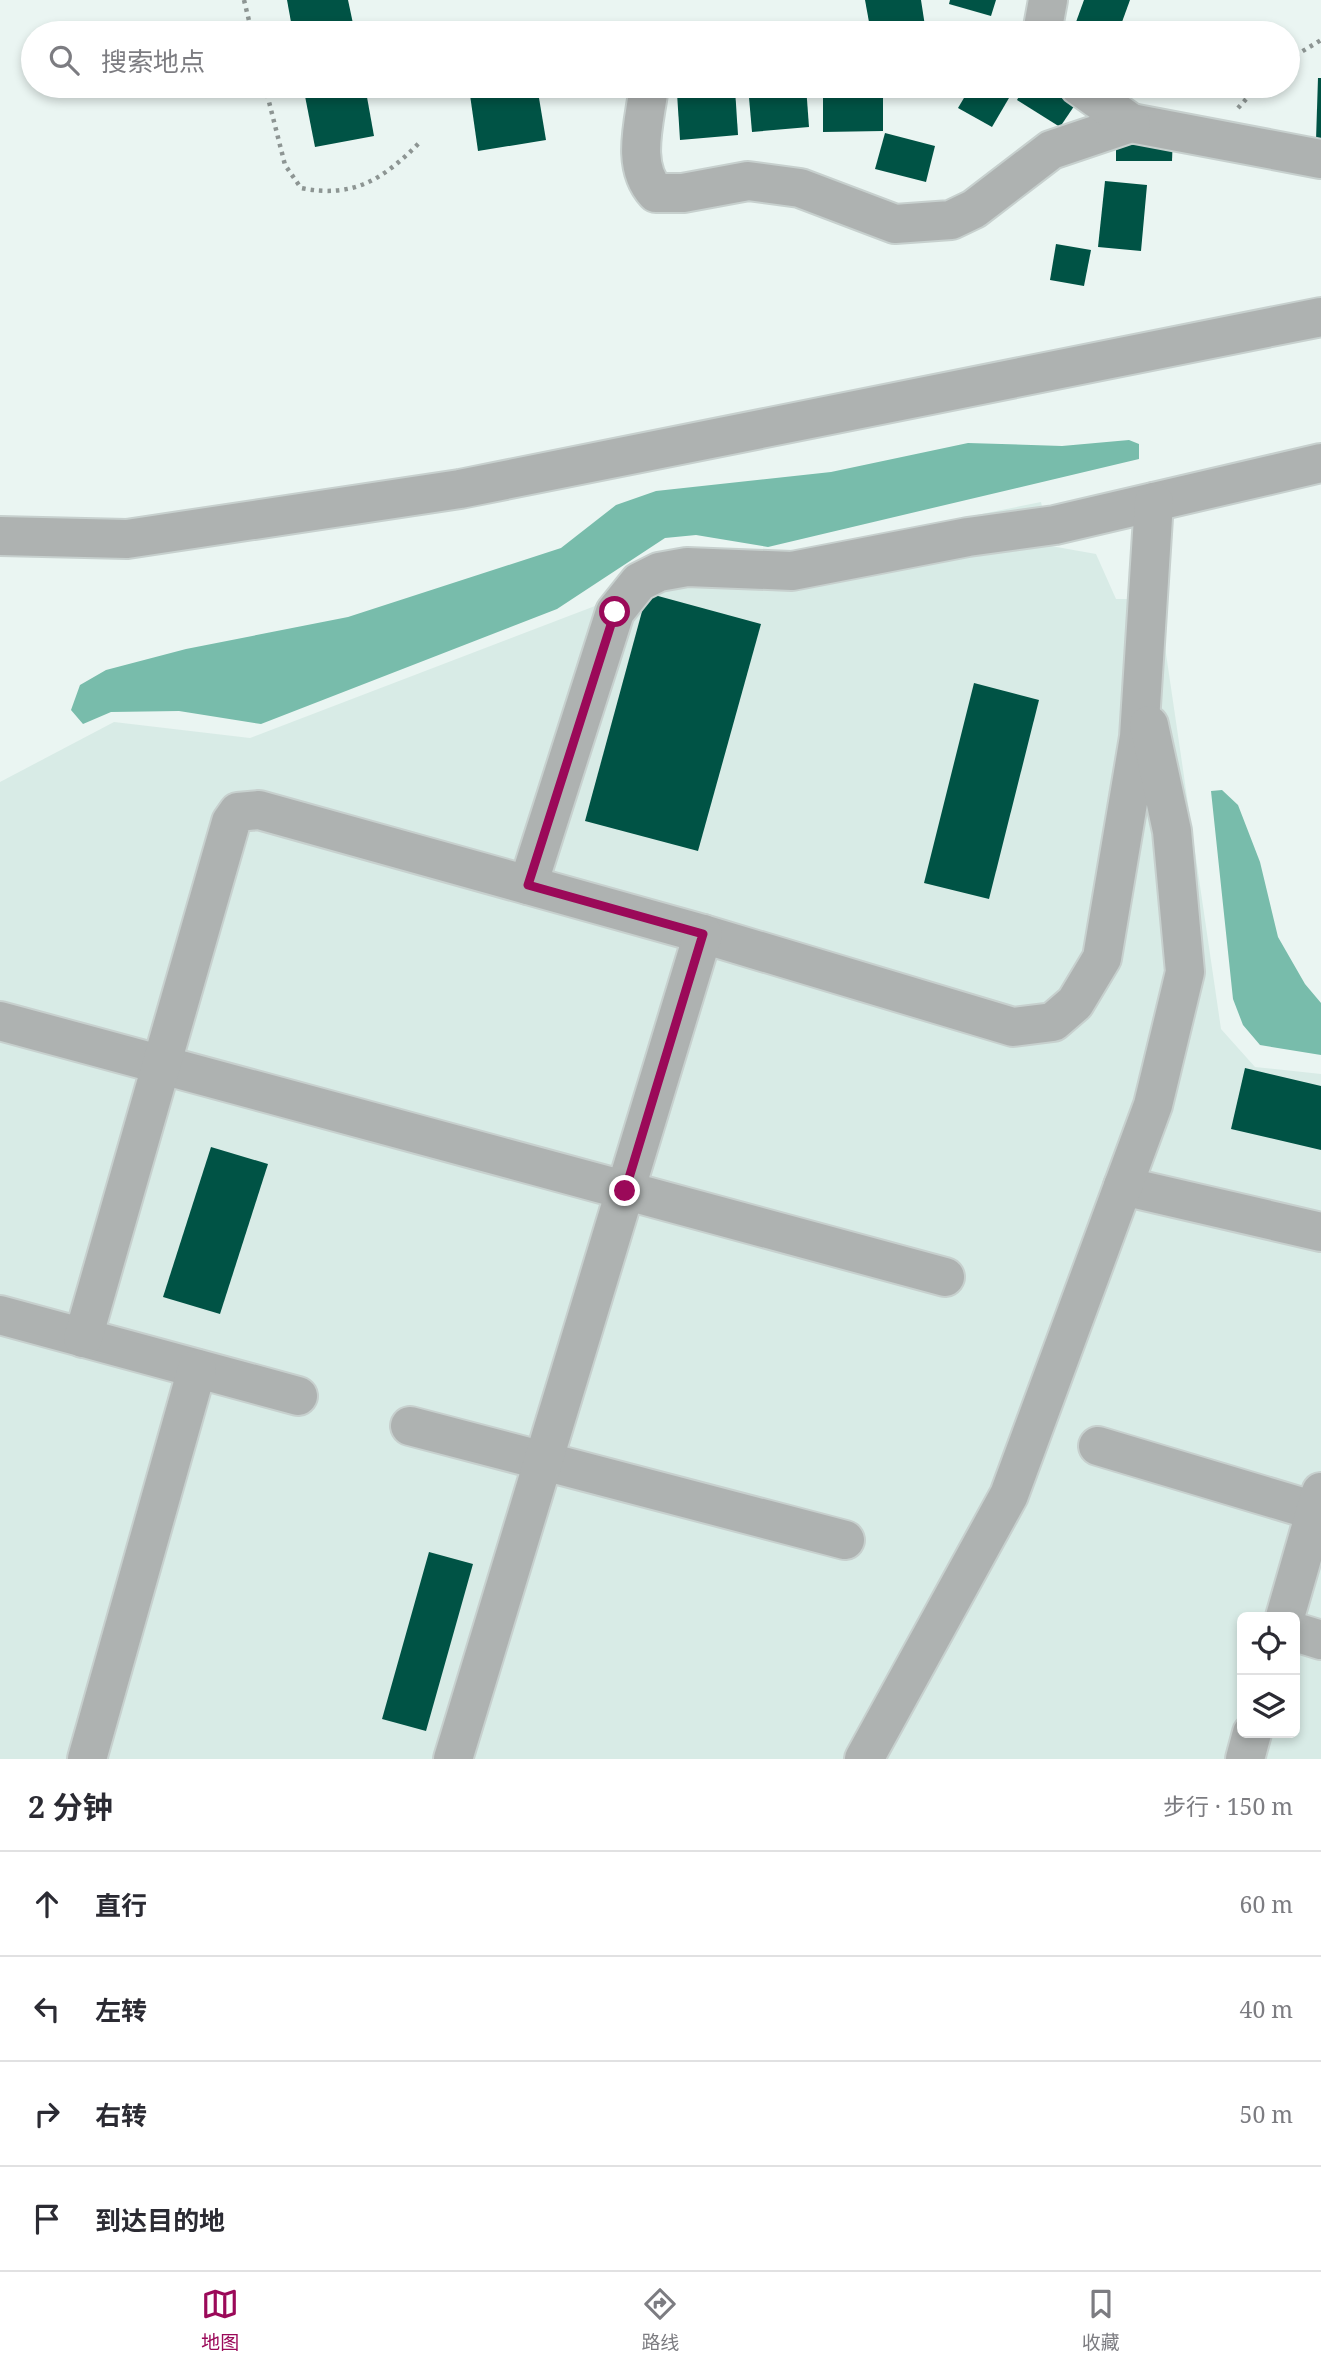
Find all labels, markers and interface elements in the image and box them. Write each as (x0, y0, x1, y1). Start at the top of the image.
search box (21, 21, 1300, 98)
icon: search (45, 41, 83, 79)
text: 搜索地点 (101, 43, 205, 79)
route start (599, 596, 630, 627)
route end (609, 1175, 640, 1206)
map controls (1237, 1612, 1300, 1738)
button: locate (1237, 1612, 1300, 1675)
button: layers (1237, 1675, 1300, 1738)
text: 2 分钟 (28, 1786, 113, 1827)
text: 步行 · 150 m (1163, 1790, 1293, 1822)
icon: ahead (28, 1885, 66, 1923)
text: 直行 (95, 1887, 147, 1923)
text: 60 m (1240, 1888, 1293, 1920)
icon: left (28, 1990, 66, 2028)
text: 左转 (95, 1992, 147, 2028)
text: 40 m (1240, 1993, 1293, 2025)
icon: right (28, 2095, 66, 2133)
text: 右转 (95, 2097, 147, 2133)
text: 50 m (1240, 2098, 1293, 2130)
icon: arrive (28, 2200, 66, 2238)
text: 到达目的地 (95, 2202, 225, 2238)
tab: 地图 (201, 2285, 239, 2355)
tab: 路线 (641, 2285, 680, 2355)
tab: 收藏 (1082, 2285, 1120, 2355)

